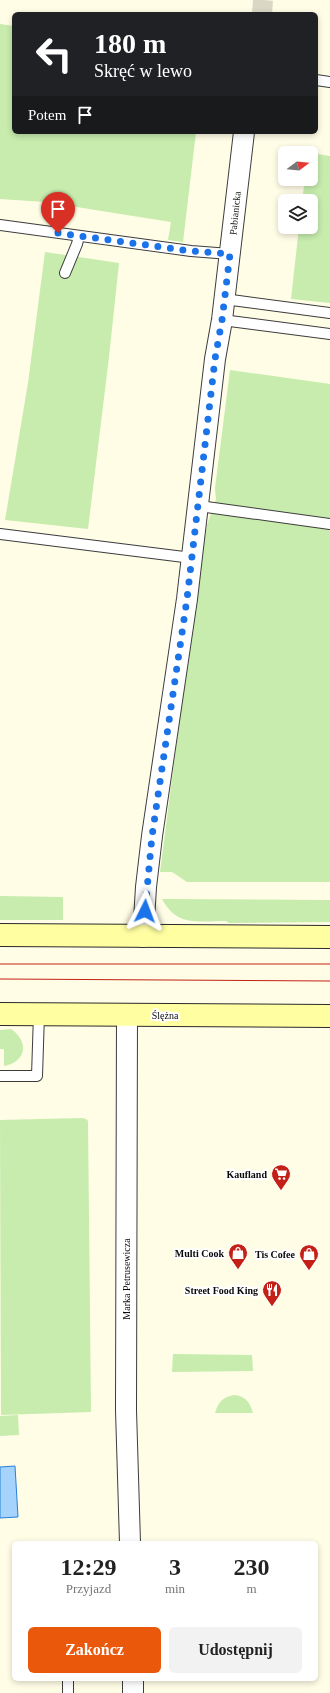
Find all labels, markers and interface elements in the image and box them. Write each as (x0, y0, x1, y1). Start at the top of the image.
icon: left (28, 28, 80, 80)
text: 180 m (94, 28, 166, 59)
text: Skręć w lewo (94, 61, 192, 81)
icon: arrive (74, 104, 96, 126)
text: Potem (28, 107, 66, 123)
north arrow (278, 146, 318, 186)
map controls (278, 146, 318, 234)
street label: Pabianicka (227, 190, 243, 235)
pin (41, 192, 75, 233)
button: layers (278, 194, 318, 234)
icon: arrive (47, 198, 69, 220)
position arrow (124, 890, 166, 932)
street label: Ślężna (152, 1010, 179, 1021)
supermarket icon: Kaufland (270, 1163, 292, 1191)
place label: Kaufland (226, 1169, 267, 1180)
street label: Marka Petrusewicza (121, 1238, 132, 1320)
shop icon: Multi Cook (227, 1242, 249, 1270)
shop icon: Tis Cofee (298, 1243, 320, 1271)
place label: Multi Cook (175, 1248, 224, 1259)
place label: Tis Cofee (255, 1249, 296, 1260)
restaurant icon: Street Food King (261, 1279, 283, 1307)
place label: Street Food King (185, 1285, 258, 1296)
text: 12:29 (60, 1554, 116, 1580)
text: 3 (169, 1554, 181, 1580)
text: 230 (234, 1554, 270, 1580)
text: Przyjazd (66, 1581, 111, 1596)
text: min (165, 1581, 185, 1596)
text: m (246, 1581, 257, 1596)
button: Zakończ (28, 1627, 161, 1673)
button: Udostępnij (169, 1627, 302, 1673)

